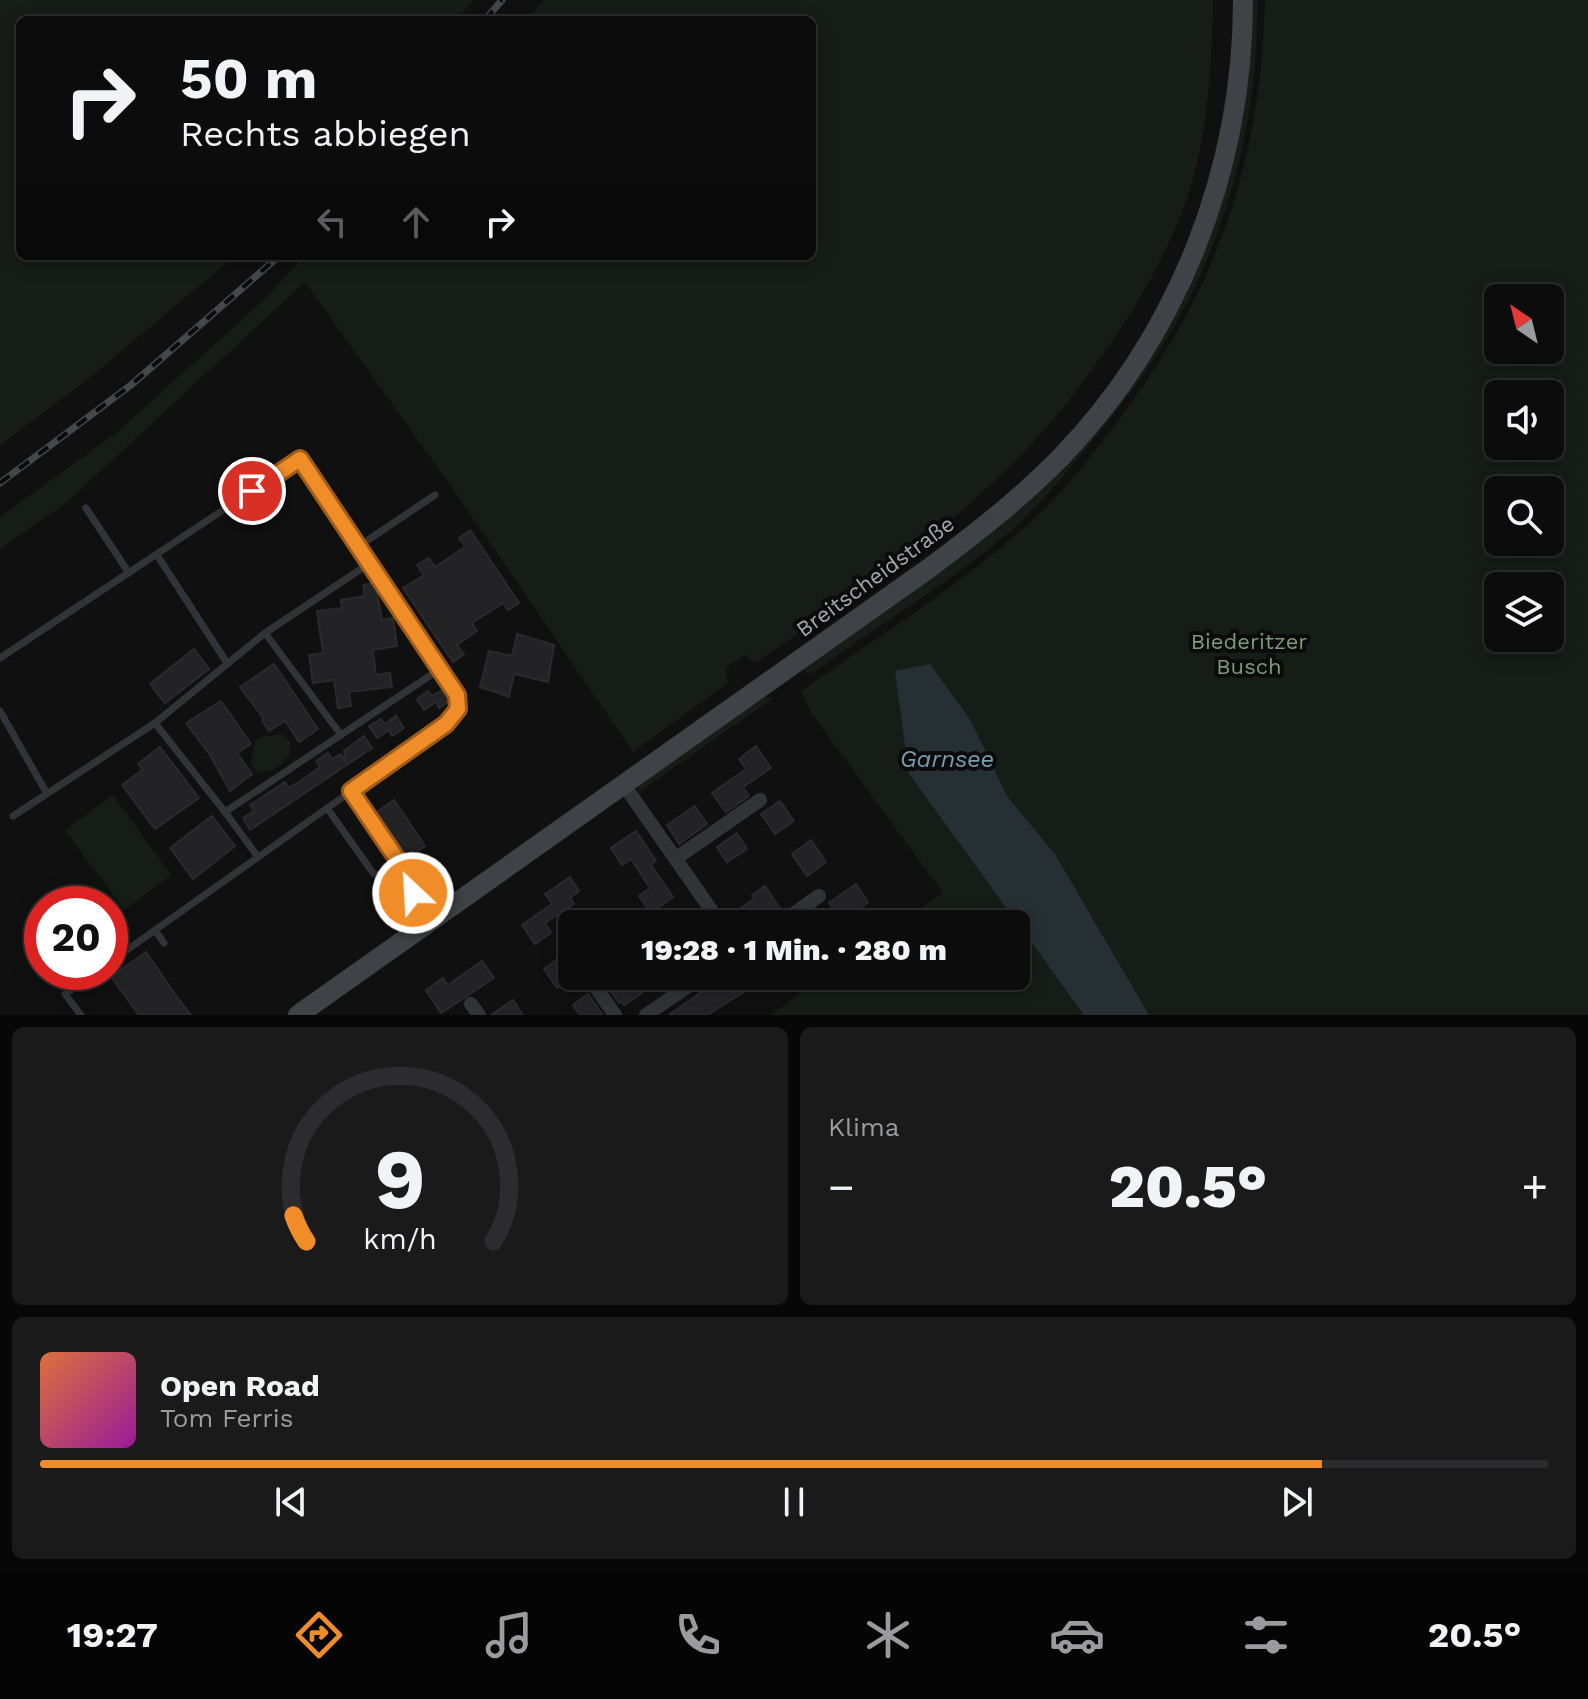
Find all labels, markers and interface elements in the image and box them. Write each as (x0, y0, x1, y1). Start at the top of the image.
text: 50 m (180, 46, 317, 112)
icon: right (48, 48, 152, 152)
text: Rechts abbiegen (180, 113, 471, 155)
icon: left (310, 200, 354, 244)
icon: ahead (394, 200, 438, 244)
icon: right (478, 200, 522, 244)
north arrow (1484, 284, 1564, 364)
map controls (1484, 284, 1564, 652)
button: sound (1484, 380, 1564, 460)
pin (218, 457, 286, 525)
icon: arrive (230, 469, 274, 513)
button: search (1484, 476, 1564, 556)
street label: Breitscheidstraße (792, 511, 959, 642)
button: layers (1484, 572, 1564, 652)
park label: Biederitzer Busch (1191, 629, 1307, 679)
water label: Garnsee (900, 745, 994, 773)
position arrow (371, 851, 455, 935)
speed limit sign: 20 (24, 886, 128, 990)
text: 19:28 · 1 Min. · 280 m (641, 932, 947, 967)
text: Klima (828, 1112, 899, 1142)
text: 9 (374, 1131, 426, 1228)
text: 20.5° (1109, 1151, 1267, 1222)
text: − (828, 1161, 855, 1213)
text: + (1521, 1161, 1548, 1213)
text: km/h (363, 1222, 437, 1256)
text: Open Road (160, 1368, 320, 1403)
text: Tom Ferris (160, 1403, 293, 1433)
icon: previous (269, 1480, 313, 1524)
icon: pause (772, 1480, 816, 1524)
icon: next (1275, 1480, 1319, 1524)
icon: directions (291, 1607, 347, 1663)
icon: music (481, 1607, 537, 1663)
icon: phone (670, 1607, 726, 1663)
icon: climate (860, 1607, 916, 1663)
icon: car (1049, 1607, 1105, 1663)
icon: filters (1238, 1607, 1294, 1663)
text: 19:27 (67, 1614, 158, 1656)
text: 20.5° (1428, 1614, 1521, 1656)

